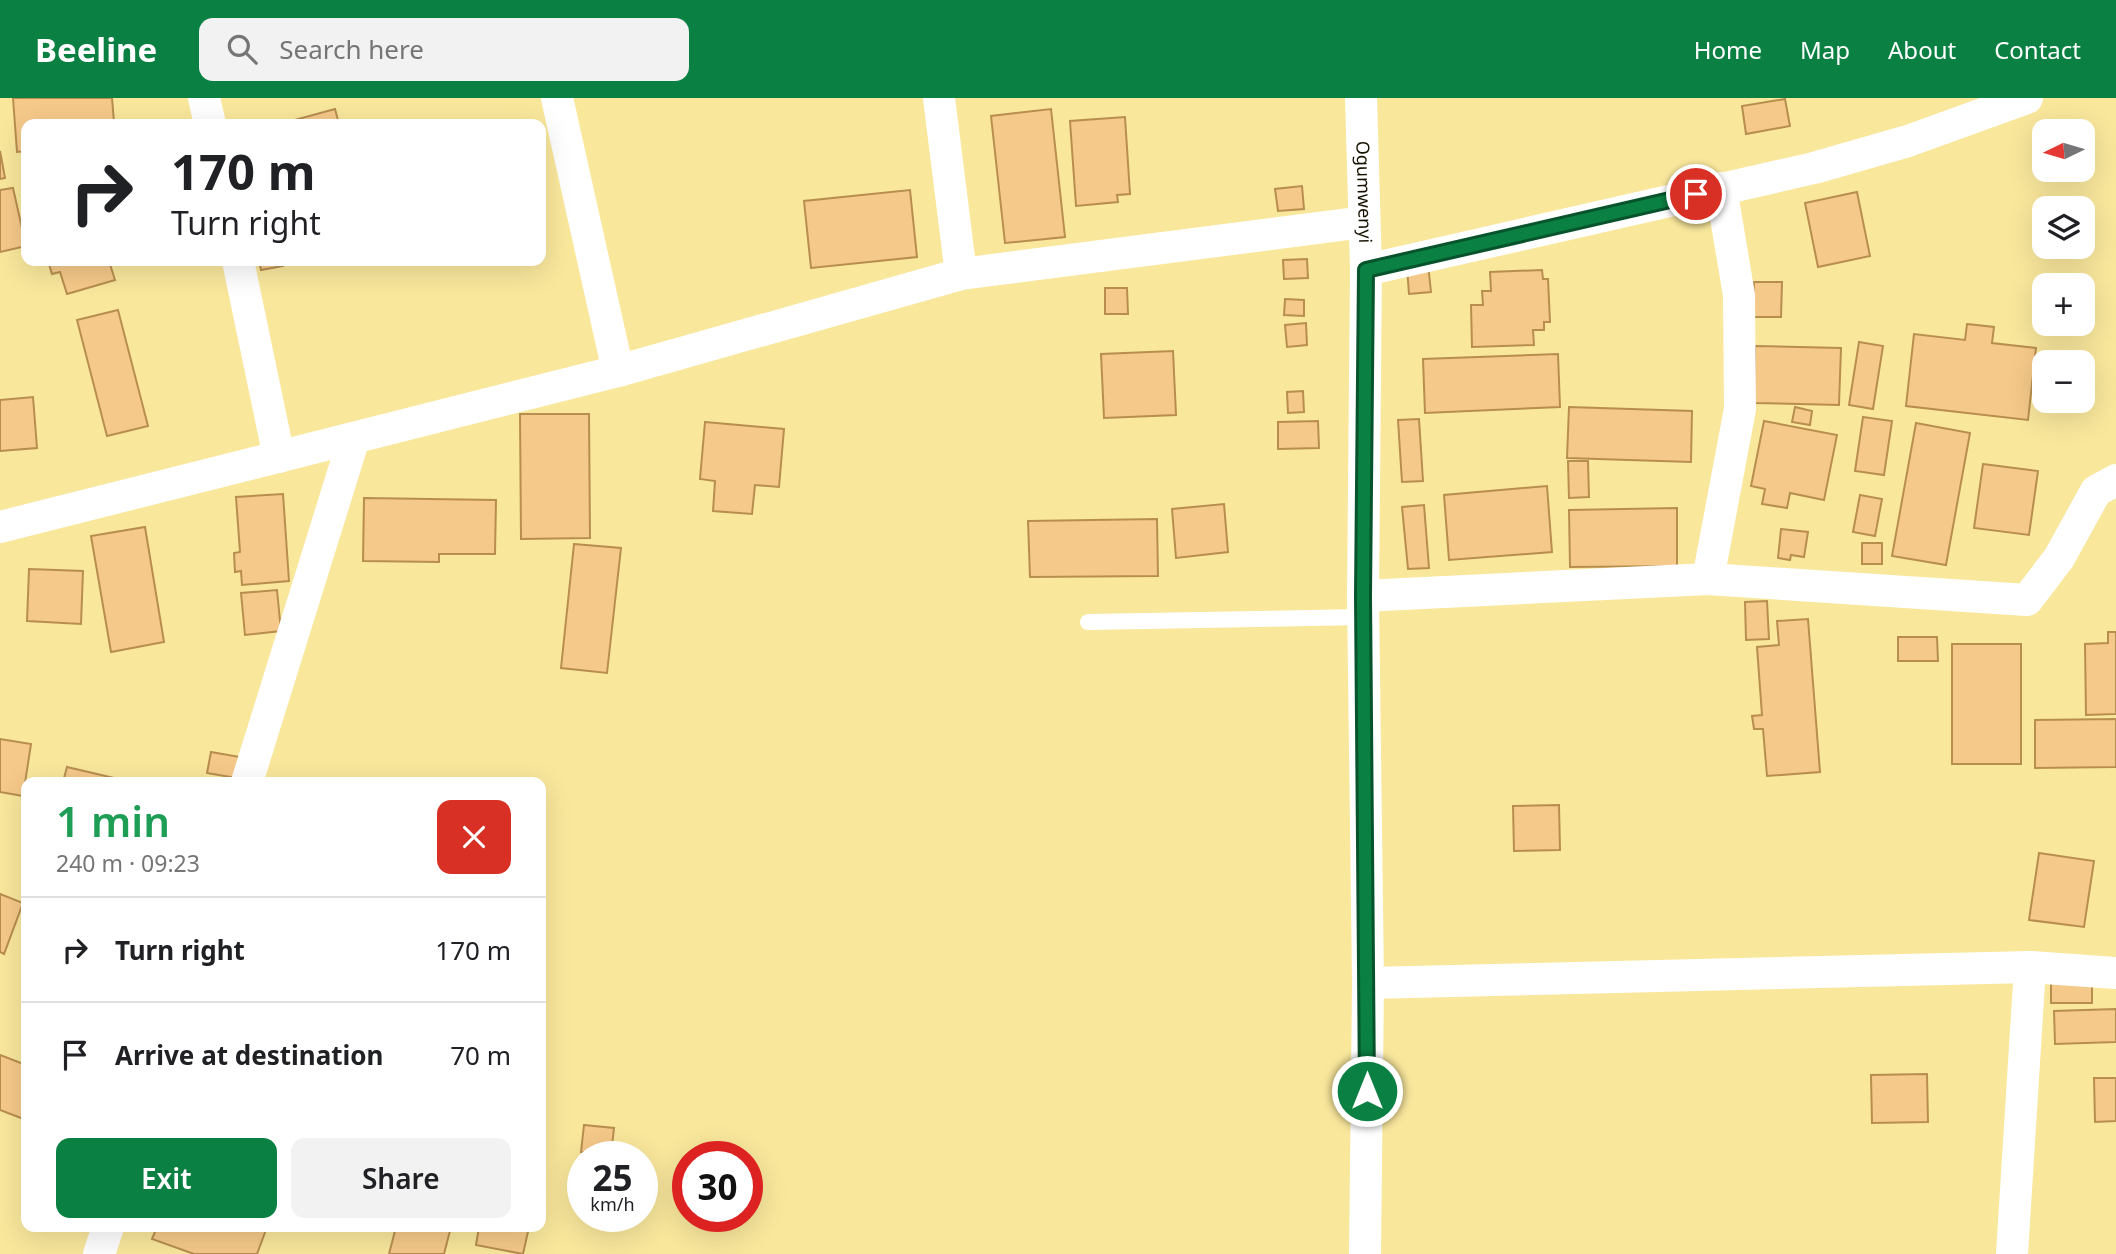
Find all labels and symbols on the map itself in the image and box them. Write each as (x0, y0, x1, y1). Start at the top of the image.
north arrow (2032, 119, 2095, 182)
street label: Ogumwenyi (1351, 140, 1378, 243)
pin (1666, 164, 1726, 224)
position arrow (1330, 1054, 1404, 1128)
speed limit sign: 30 (672, 1141, 763, 1232)

